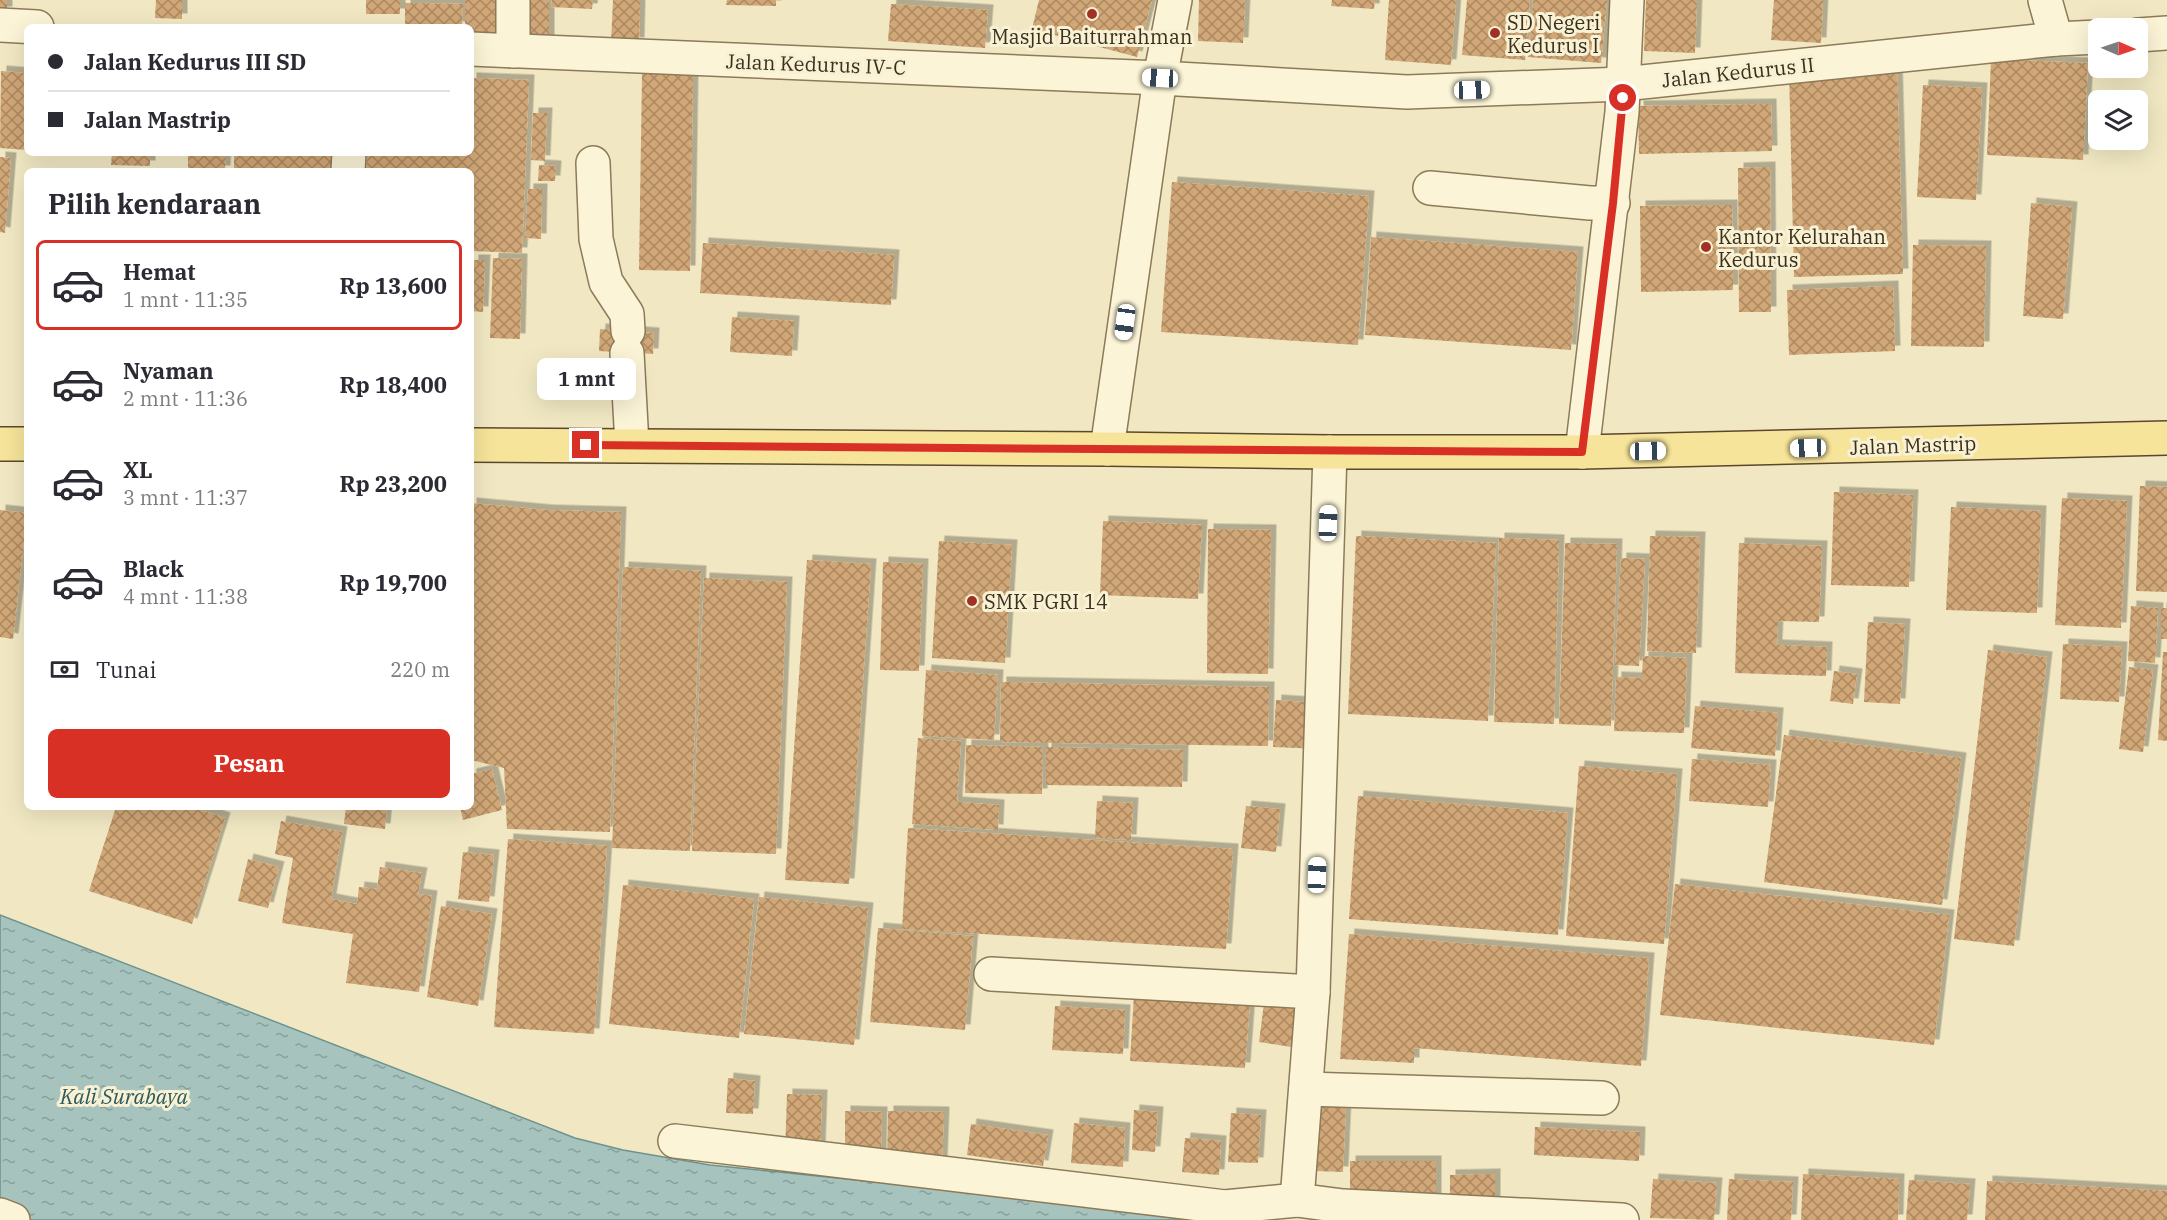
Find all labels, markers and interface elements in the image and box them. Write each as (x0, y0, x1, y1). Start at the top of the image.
marker: Masjid Baiturrahman (1085, 7, 1099, 21)
place label: SD Negeri Kedurus I (1507, 9, 1600, 59)
north arrow (2088, 18, 2148, 78)
map controls (2088, 18, 2148, 150)
place label: Masjid Baiturrahman (991, 23, 1193, 50)
marker: SD Negeri Kedurus I (1488, 26, 1502, 40)
text: Jalan Kedurus III SD (84, 47, 306, 76)
street label: Jalan Kedurus IV-C (725, 47, 907, 81)
street label: Jalan Kedurus II (1660, 51, 1816, 93)
car (1142, 68, 1178, 88)
car (1454, 80, 1490, 100)
route start (1609, 84, 1636, 111)
button: layers (2088, 90, 2148, 150)
text: Jalan Mastrip (84, 105, 231, 134)
text: Pilih kendaraan (48, 186, 261, 221)
place label: Kantor Kelurahan Kedurus (1718, 223, 1886, 273)
marker: Kantor Kelurahan Kedurus (1699, 240, 1713, 254)
text: Hemat (123, 257, 195, 286)
icon: car (51, 258, 105, 312)
text: Rp 13,600 (340, 271, 447, 300)
text: 1 mnt · 11:35 (123, 286, 248, 313)
car (1114, 303, 1136, 341)
text: Nyaman (123, 356, 214, 385)
icon: car (51, 357, 105, 411)
callout: 1 mnt (536, 358, 636, 400)
text: 1 mnt (558, 365, 615, 392)
text: Rp 18,400 (340, 370, 447, 399)
text: 2 mnt · 11:36 (123, 385, 248, 412)
street label: Jalan Mastrip (1849, 429, 1977, 461)
route end (572, 431, 599, 458)
car (1790, 438, 1826, 458)
car (1630, 442, 1666, 460)
text: XL (123, 455, 153, 484)
icon: car (51, 456, 105, 510)
text: Rp 23,200 (340, 469, 447, 498)
text: 3 mnt · 11:37 (123, 484, 248, 511)
car (1318, 505, 1338, 541)
text: Black (123, 554, 184, 583)
icon: car (51, 555, 105, 609)
text: Rp 19,700 (340, 568, 447, 597)
text: 4 mnt · 11:38 (123, 583, 248, 610)
place label: SMK PGRI 14 (984, 588, 1108, 615)
marker: SMK PGRI 14 (965, 594, 979, 608)
icon: cash (48, 653, 81, 686)
text: Tunai (96, 655, 157, 684)
text: 220 m (390, 656, 450, 683)
button: Pesan (48, 729, 450, 798)
car (1307, 857, 1327, 893)
water label: Kali Surabaya (59, 1082, 188, 1110)

